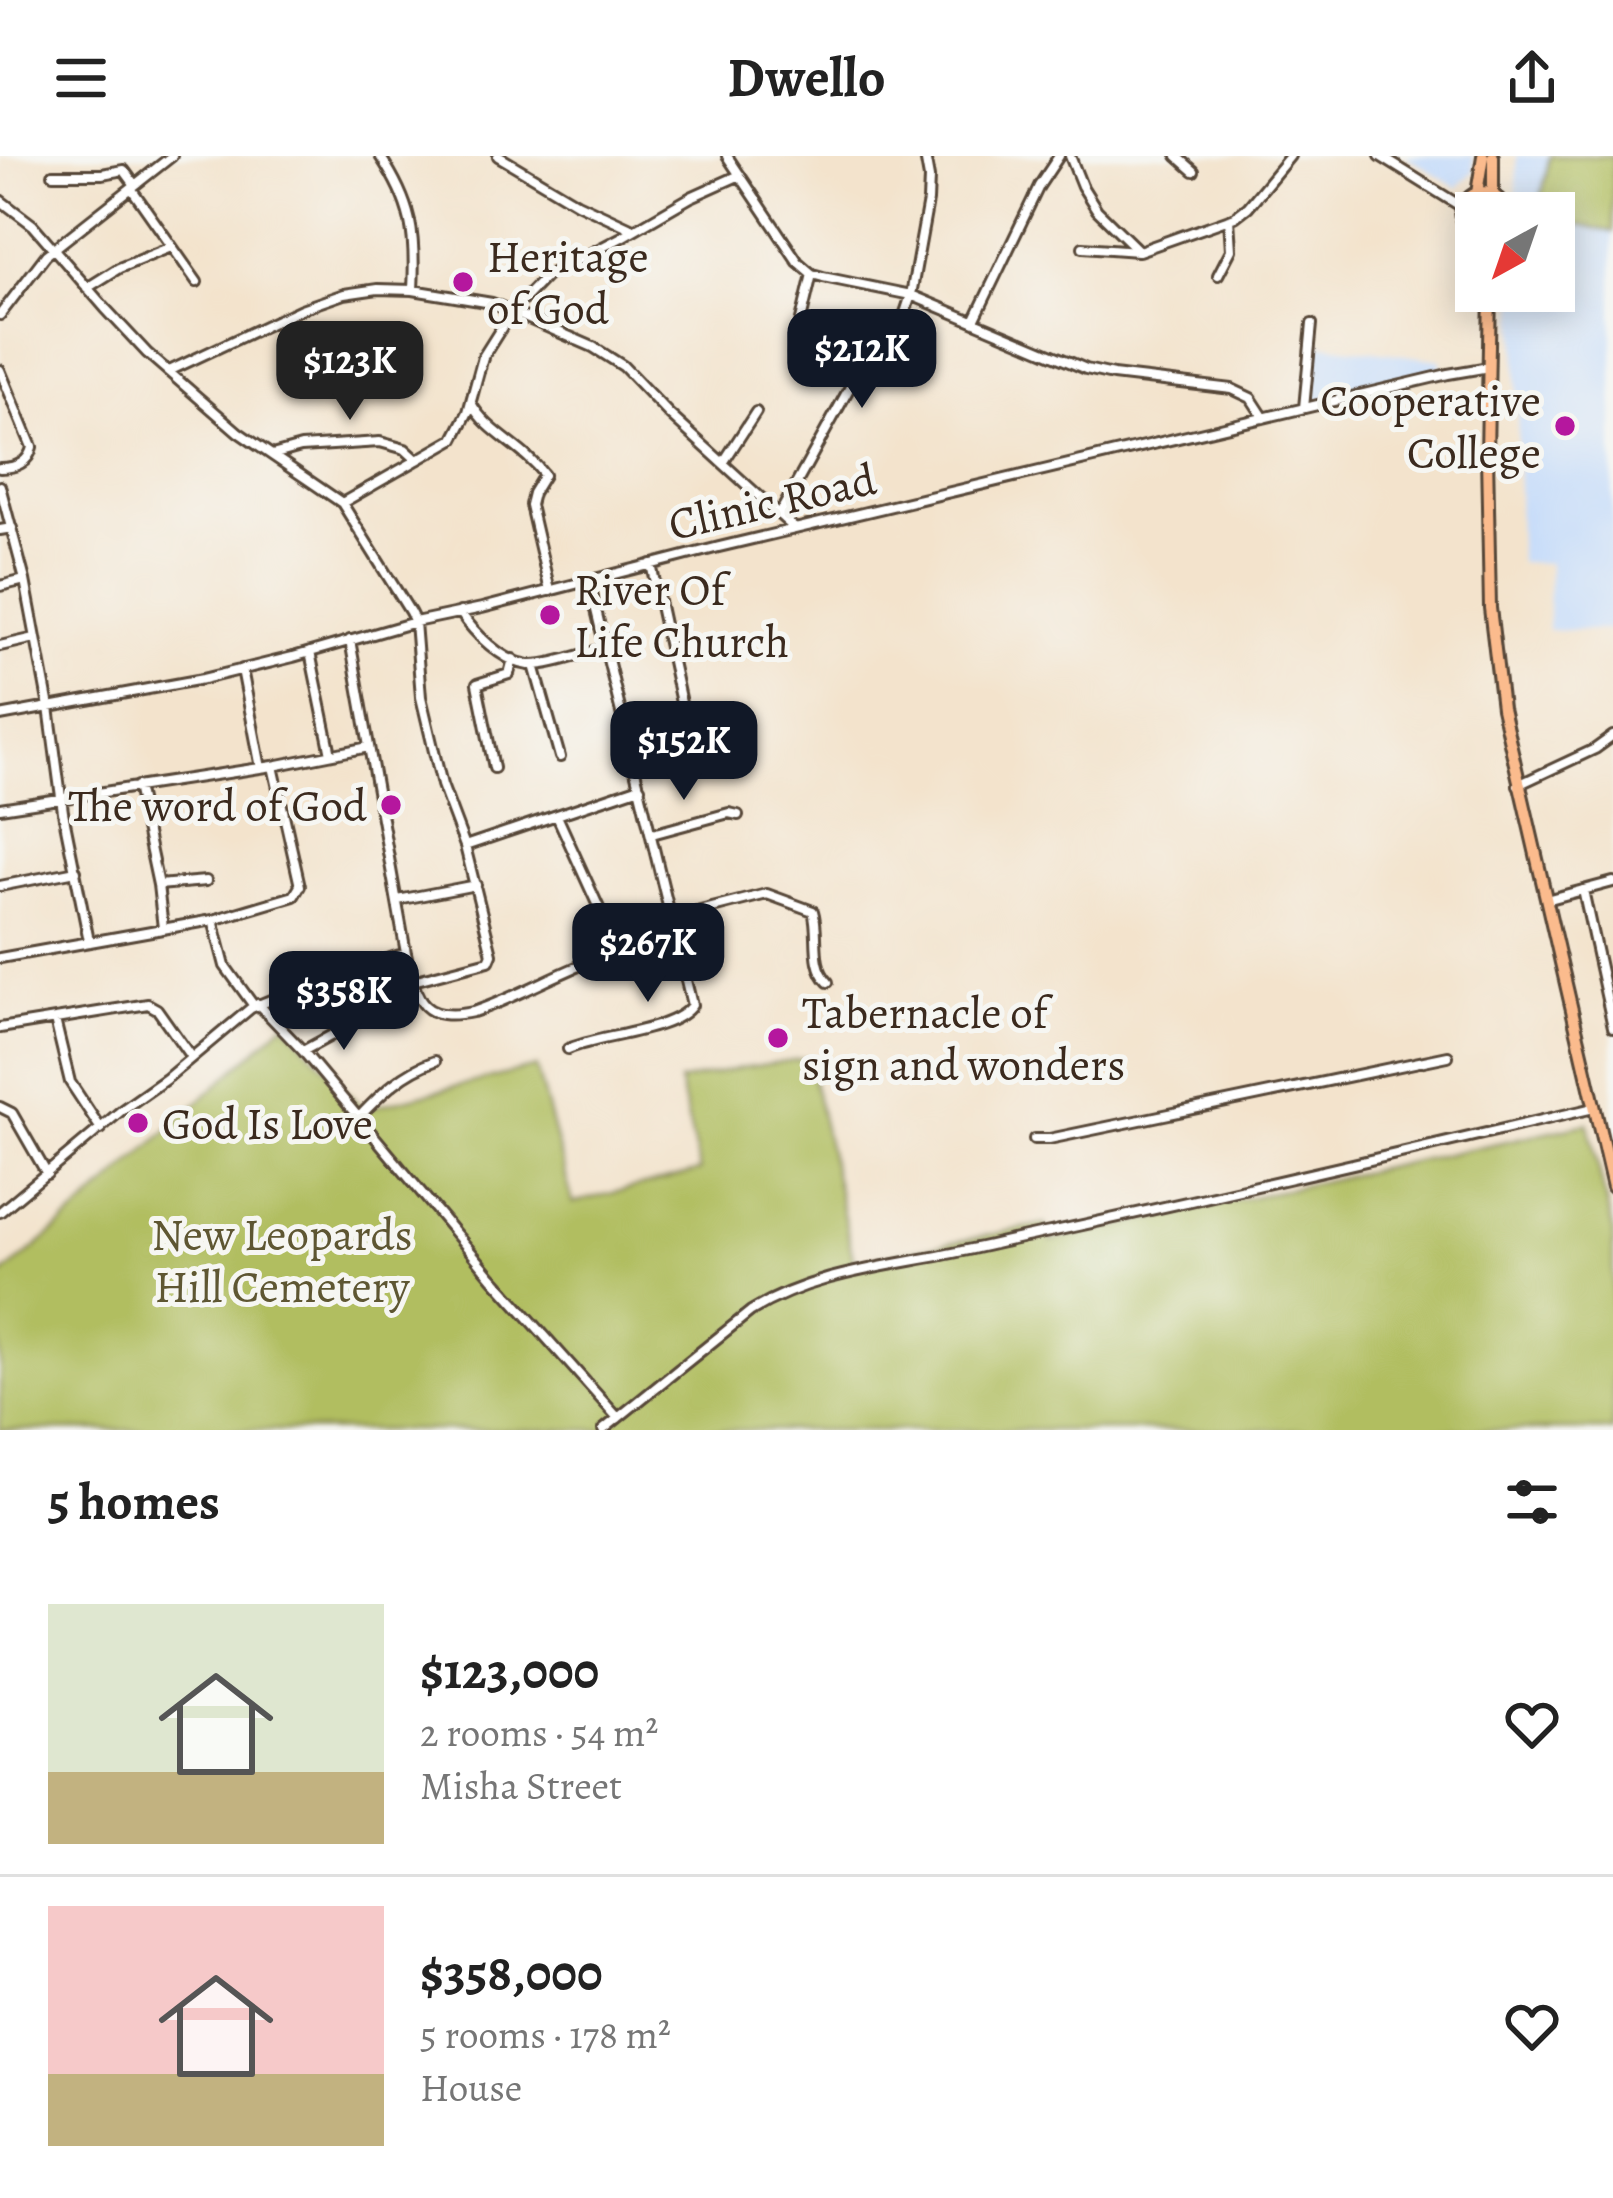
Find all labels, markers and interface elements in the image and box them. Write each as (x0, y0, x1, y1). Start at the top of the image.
text: Dwello (727, 41, 886, 115)
icon: menu (48, 45, 114, 111)
icon: share (1499, 45, 1565, 111)
north arrow (1455, 192, 1575, 312)
map controls (1455, 192, 1575, 312)
place label: Heritage of God (487, 226, 649, 340)
marker: Heritage of God (450, 269, 476, 295)
pin: $212K (778, 309, 946, 411)
pin: $123K (266, 321, 434, 423)
text: $212K (814, 321, 910, 374)
text: $123K (303, 333, 397, 386)
place label: Cooperative College (1320, 370, 1541, 484)
marker: Cooperative College (1552, 413, 1578, 439)
street label: Clinic Road (663, 448, 883, 556)
place label: River Of Life Church (574, 559, 789, 673)
marker: River Of Life Church (537, 602, 563, 628)
pin: $152K (600, 701, 768, 803)
text: $152K (637, 713, 731, 766)
place label: The word of God (68, 775, 368, 837)
marker: The word of God (378, 792, 404, 818)
pin: $267K (564, 903, 732, 1005)
text: $267K (599, 915, 697, 968)
pin: $358K (260, 951, 428, 1053)
text: $358K (296, 963, 392, 1016)
place label: Tabernacle of sign and wonders (802, 982, 1125, 1096)
marker: Tabernacle of sign and wonders (765, 1025, 791, 1051)
place label: God Is Love (162, 1093, 373, 1155)
marker: God Is Love (125, 1110, 151, 1136)
park label: New Leopards Hill Cemetery (151, 1204, 413, 1318)
text: 5 homes (48, 1467, 220, 1537)
icon: filters (1499, 1469, 1565, 1535)
text: $123,000 (420, 1636, 599, 1706)
icon: home (144, 1652, 288, 1796)
icon: heart (1499, 1691, 1565, 1757)
text: 2 rooms · 54 m² (420, 1706, 658, 1759)
text: Misha Street (420, 1759, 622, 1812)
text: $358,000 (420, 1938, 603, 2008)
icon: home (144, 1954, 288, 2098)
icon: heart (1499, 1993, 1565, 2059)
text: 5 rooms · 178 m² (420, 2008, 671, 2061)
text: House (420, 2061, 522, 2114)

